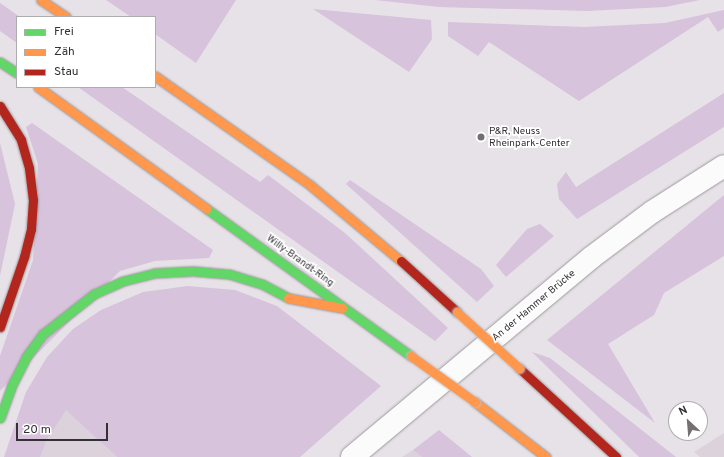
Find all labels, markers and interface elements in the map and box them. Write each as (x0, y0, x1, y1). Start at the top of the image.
legend (16, 16, 156, 88)
text: Frei (54, 24, 74, 40)
text: Zäh (54, 44, 75, 60)
text: Stau (54, 64, 79, 80)
place label: P&R, Neuss Rheinpark-Center (489, 125, 570, 148)
marker: P&R, Neuss Rheinpark-Center (476, 132, 486, 142)
street label: Willy-Brandt-Ring (264, 233, 336, 289)
street label: An der Hammer Brücke (490, 268, 578, 344)
north arrow (668, 401, 708, 441)
text: N (677, 403, 690, 419)
scale bar (18, 415, 110, 441)
text: 20 m (23, 422, 51, 438)

